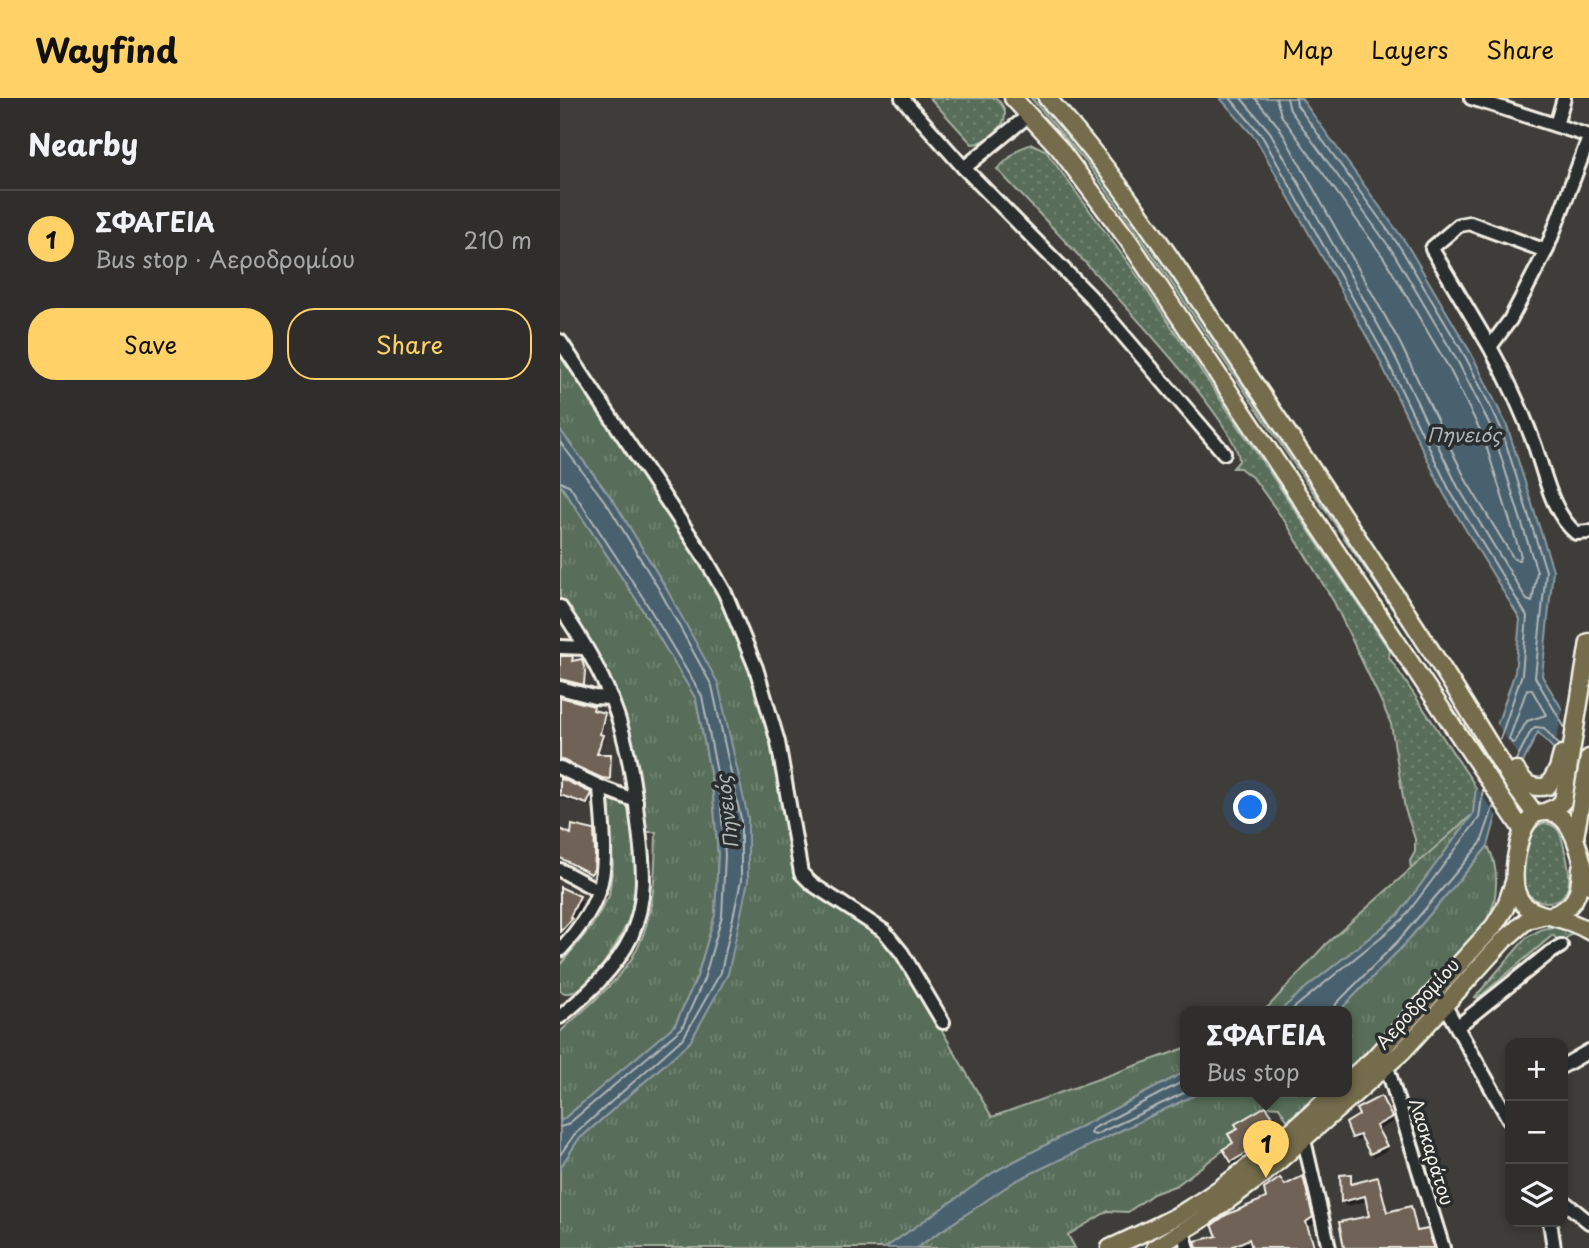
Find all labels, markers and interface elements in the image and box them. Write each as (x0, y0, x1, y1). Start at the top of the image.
text: Wayfind (35, 24, 178, 74)
text: Map (1282, 31, 1333, 67)
text: Layers (1371, 31, 1448, 67)
text: Share (1486, 31, 1554, 67)
text: Nearby (28, 121, 138, 166)
text: ΣΦΑΓΕΙΑ (95, 202, 215, 241)
text: 1 (46, 222, 57, 257)
text: 210 m (464, 222, 532, 257)
text: Bus stop · Αεροδρομίου (95, 241, 355, 276)
button: Save (28, 308, 273, 380)
button: Share (287, 308, 532, 380)
water label: Πηνειός (1427, 420, 1503, 448)
water label: Πηνειός (707, 772, 744, 850)
your location (1233, 790, 1267, 824)
street label: Αεροδρομίου (1369, 952, 1465, 1054)
popup (1180, 1006, 1352, 1097)
text: ΣΦΑΓΕΙΑ (1206, 1015, 1326, 1054)
map controls (1505, 1038, 1568, 1227)
button: + (1505, 1038, 1568, 1101)
text: Bus stop (1206, 1054, 1300, 1089)
street label: Λασκαράτου (1403, 1095, 1462, 1208)
button: − (1505, 1101, 1568, 1164)
pin: 1 (1243, 1120, 1289, 1178)
button: layers (1505, 1164, 1568, 1227)

